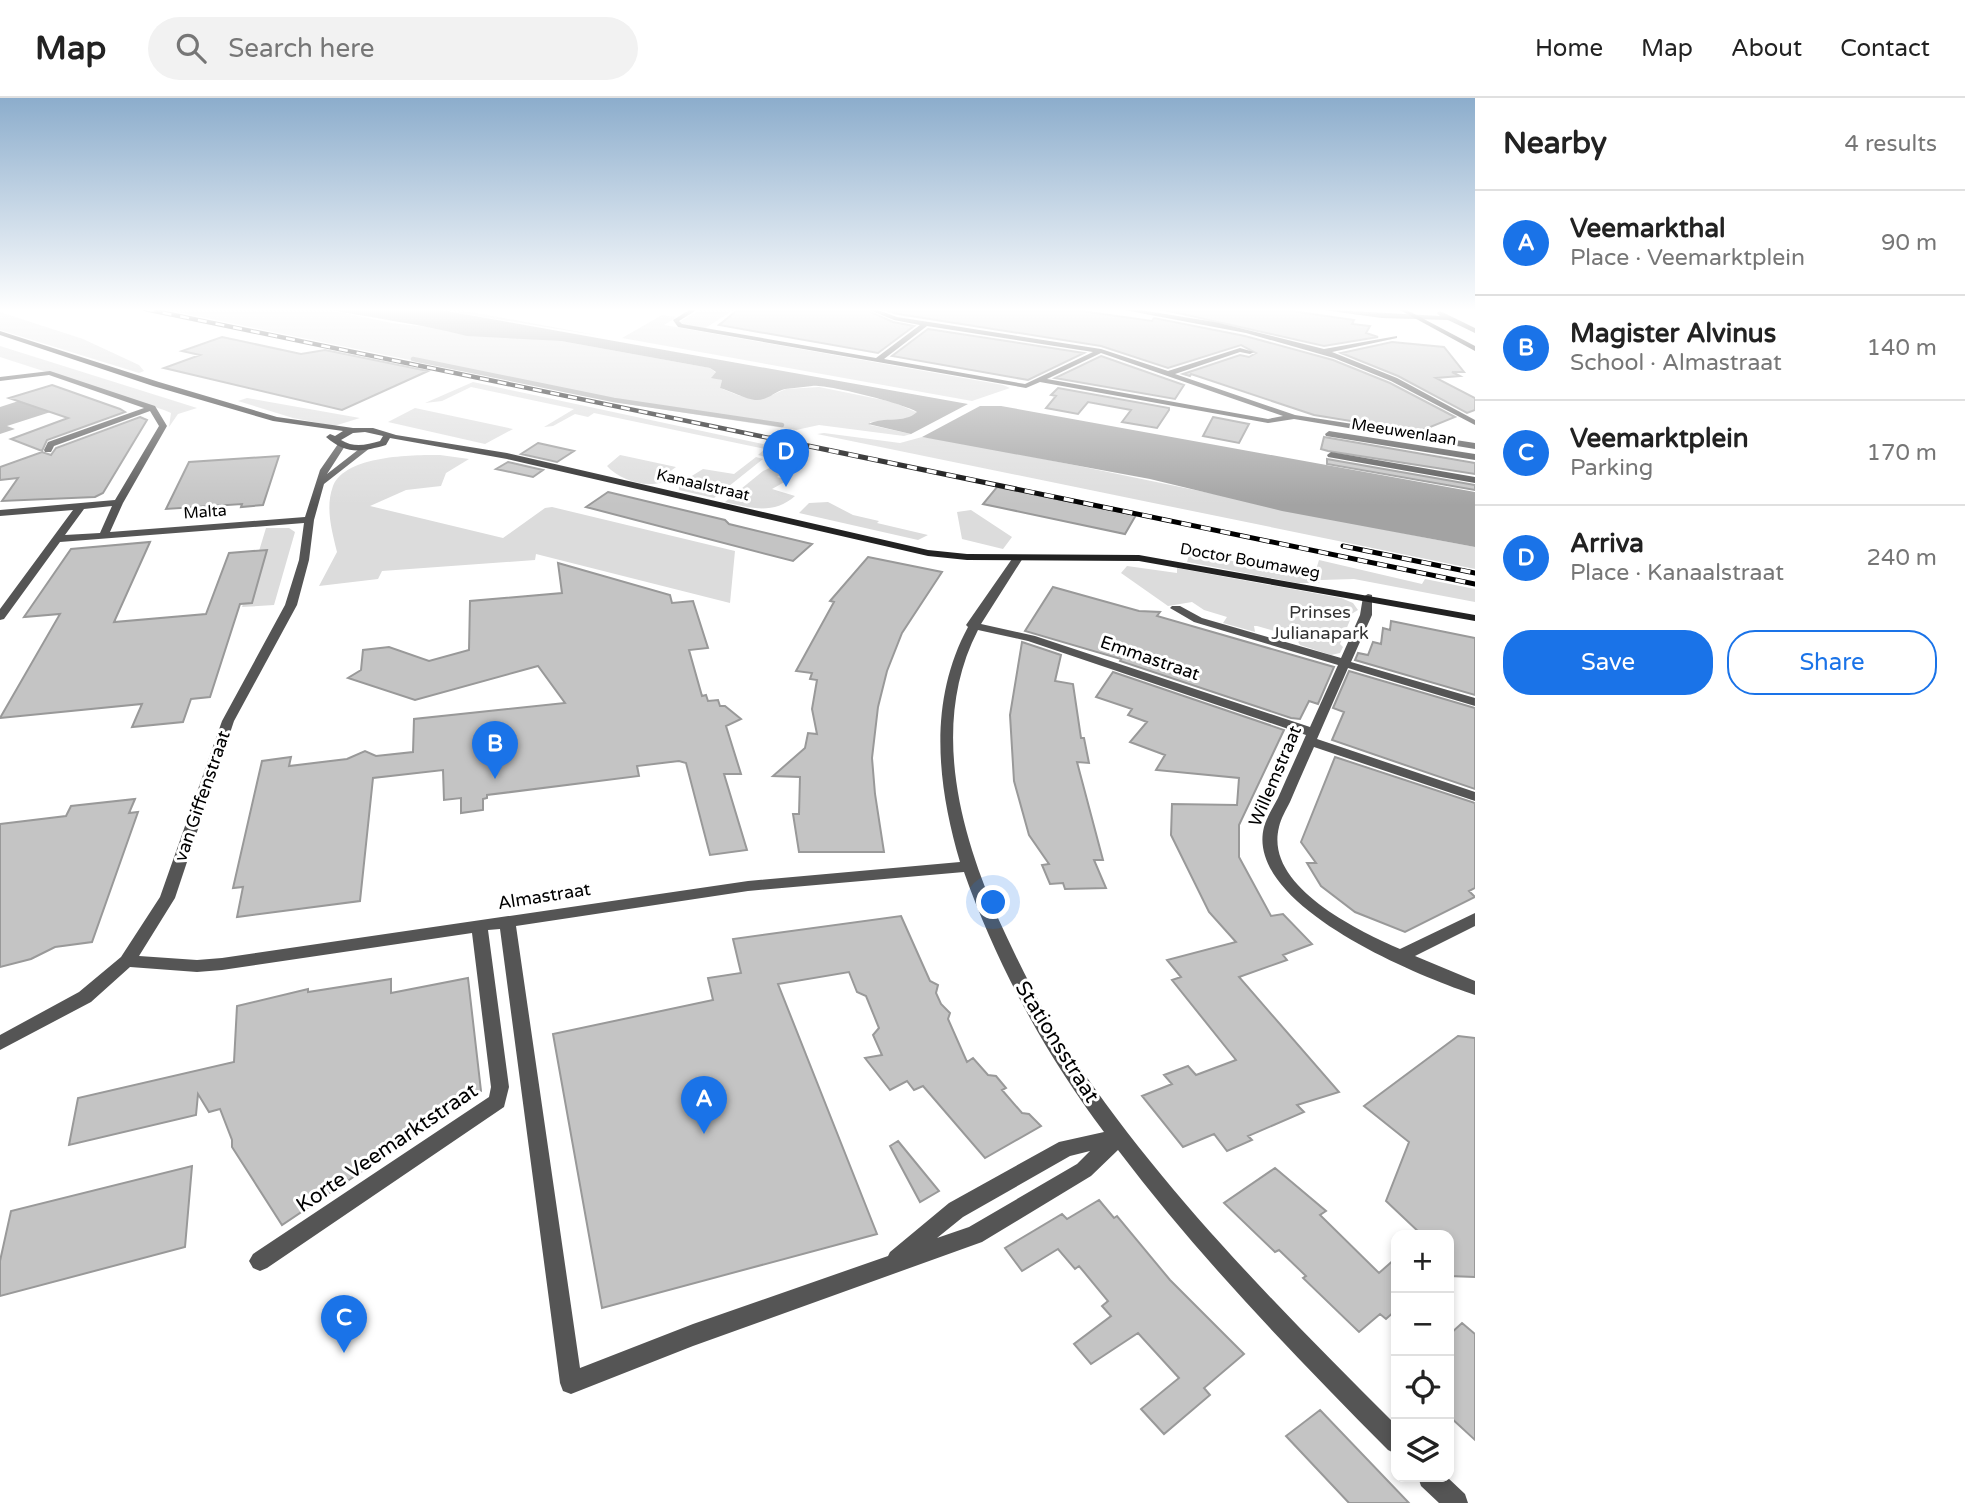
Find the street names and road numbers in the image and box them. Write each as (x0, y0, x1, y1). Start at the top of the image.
street label: Meeuwenlaan (1350, 414, 1458, 450)
street label: Kanaalstraat (654, 465, 752, 505)
street label: Malta (183, 501, 227, 523)
street label: Doctor Boumaweg (1178, 539, 1322, 583)
street label: Emmastraat (1097, 631, 1203, 685)
street label: Willemstraat (1244, 722, 1306, 830)
street label: van Giffenstraat (169, 727, 235, 864)
street label: Almastraat (496, 878, 592, 914)
street label: Stationsstraat (1010, 977, 1104, 1107)
street label: Korte Veemarktstraat (292, 1078, 482, 1218)

